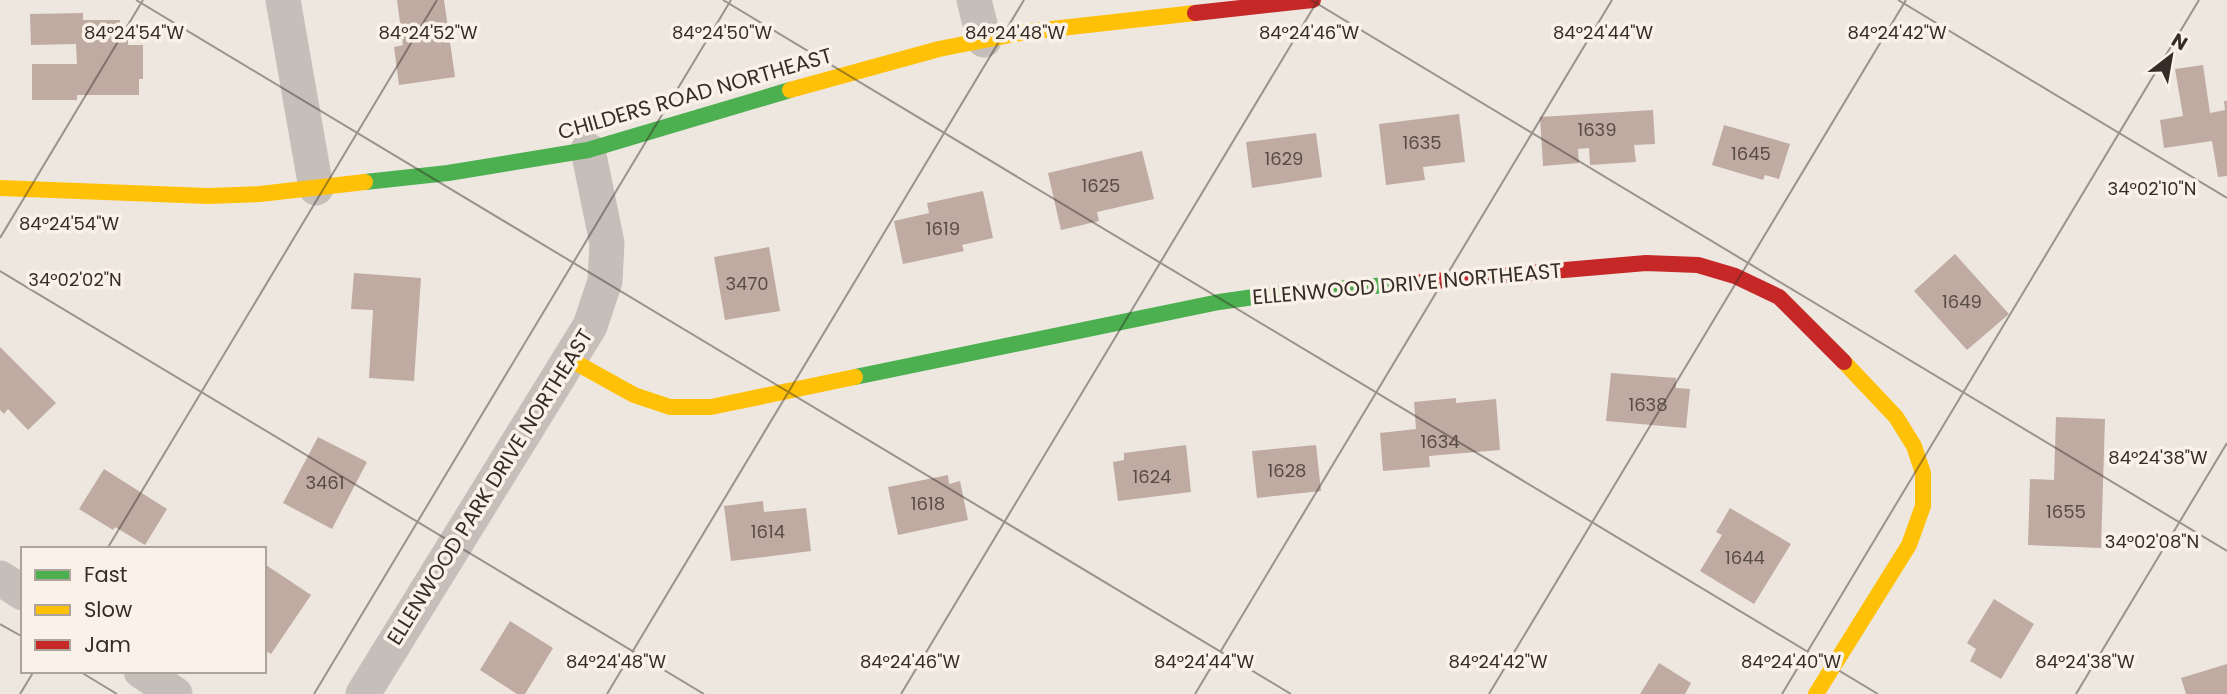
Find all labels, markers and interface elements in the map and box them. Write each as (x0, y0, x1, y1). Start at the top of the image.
text: 84°24'54"W (84, 20, 184, 45)
text: 84°24'52"W (378, 20, 478, 45)
text: 84°24'50"W (672, 20, 772, 45)
text: 84°24'48"W (965, 20, 1065, 45)
text: 84°24'46"W (1259, 20, 1360, 45)
text: 84°24'44"W (1553, 20, 1653, 45)
text: 84°24'42"W (1847, 20, 1947, 45)
north arrow (2136, 21, 2206, 91)
text: N (2166, 27, 2193, 57)
street label: CHILDERS ROAD NORTHEAST (554, 40, 835, 147)
house number: 1639 (1577, 117, 1617, 142)
house number: 1635 (1402, 130, 1442, 155)
house number: 1645 (1731, 141, 1771, 166)
house number: 1629 (1265, 146, 1303, 171)
house number: 1625 (1082, 173, 1120, 198)
text: 34°02'10"N (2108, 176, 2196, 201)
text: 84°24'54"W (19, 211, 119, 236)
house number: 1619 (926, 216, 960, 241)
street label: ELLENWOOD DRIVE NORTHEAST (1251, 256, 1563, 311)
text: 34°02'02"N (28, 267, 122, 292)
house number: 3470 (725, 271, 769, 296)
house number: 1649 (1942, 289, 1982, 314)
street label: ELLENWOOD PARK DRIVE NORTHEAST (380, 323, 599, 650)
house number: 1638 (1628, 392, 1668, 417)
house number: 1634 (1420, 429, 1460, 454)
text: 84°24'38"W (2108, 445, 2208, 470)
house number: 1628 (1268, 458, 1306, 483)
house number: 1624 (1133, 464, 1171, 489)
house number: 3461 (305, 470, 345, 495)
house number: 1618 (911, 491, 945, 516)
house number: 1655 (2046, 499, 2086, 524)
house number: 1614 (751, 519, 785, 544)
text: 34°02'08"N (2105, 529, 2199, 554)
house number: 1644 (1725, 545, 1765, 570)
legend (21, 547, 266, 673)
text: Fast (84, 560, 127, 589)
text: Slow (84, 595, 132, 624)
text: Jam (84, 630, 131, 659)
text: 84°24'48"W (566, 649, 666, 674)
text: 84°24'46"W (860, 649, 961, 674)
text: 84°24'44"W (1154, 649, 1254, 674)
text: 84°24'42"W (1448, 649, 1548, 674)
text: 84°24'40"W (1741, 649, 1841, 674)
text: 84°24'38"W (2035, 649, 2135, 674)

